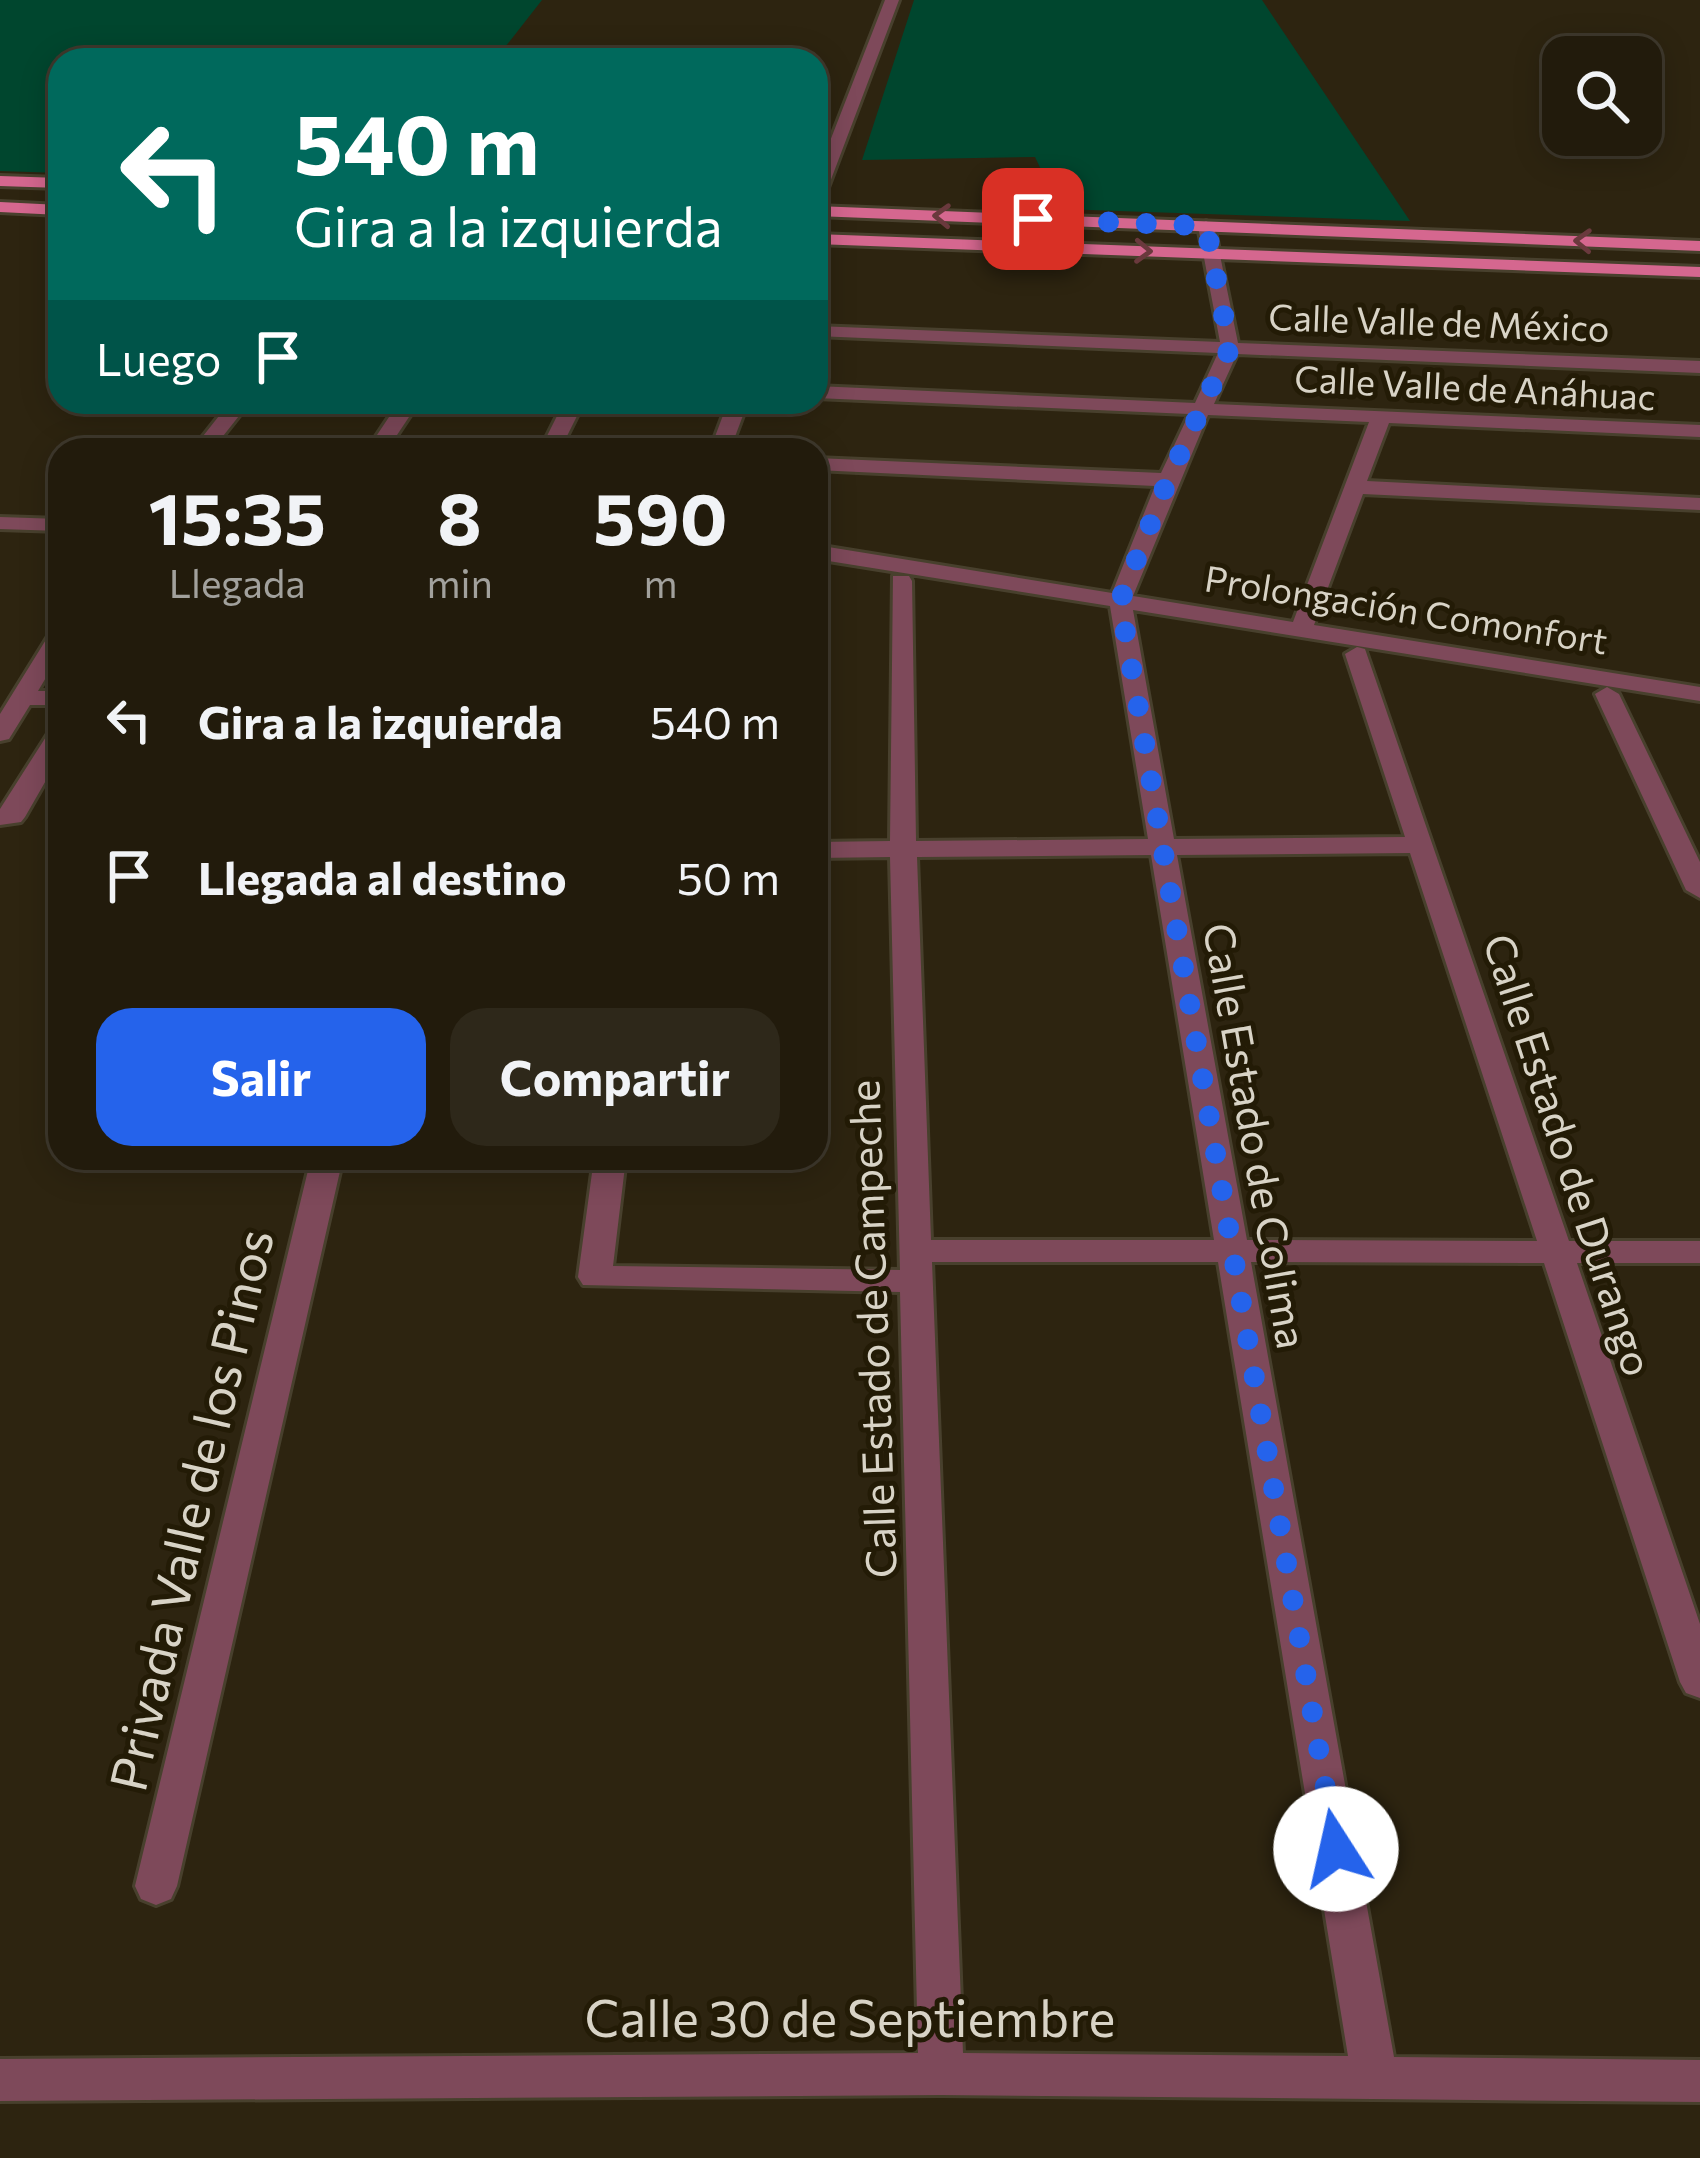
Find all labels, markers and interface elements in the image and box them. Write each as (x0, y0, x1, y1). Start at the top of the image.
map controls (1542, 36, 1662, 156)
button: search (1542, 36, 1662, 156)
text: 540 m (294, 90, 540, 192)
icon: left (96, 96, 252, 252)
pin (982, 168, 1084, 270)
icon: arrive (1000, 186, 1066, 252)
text: Gira a la izquierda (294, 192, 723, 258)
one-way arrow (932, 203, 951, 229)
one-way arrow (1573, 228, 1592, 254)
one-way arrow (1134, 238, 1153, 264)
street label: Calle Valle de México (1268, 293, 1610, 349)
icon: arrive (245, 324, 311, 390)
text: Luego (96, 330, 221, 385)
street label: Calle Valle de Anáhuac (1293, 355, 1657, 417)
text: 15:35 (148, 472, 326, 560)
text: 8 (437, 472, 482, 560)
text: 590 (593, 472, 728, 560)
street label: Prolongación Comonfort (1202, 554, 1611, 662)
text: Llegada (169, 558, 306, 606)
text: min (426, 558, 493, 606)
text: m (643, 558, 677, 606)
icon: left (96, 687, 162, 753)
text: Gira a la izquierda (198, 693, 563, 748)
text: 540 m (650, 693, 780, 748)
icon: arrive (96, 843, 162, 909)
text: Llegada al destino (198, 849, 567, 904)
text: 50 m (677, 849, 780, 904)
street label: Calle Estado de Colima (1194, 919, 1320, 1352)
street label: Calle Estado de Durango (1474, 927, 1666, 1382)
button: Salir (96, 1008, 426, 1146)
button: Compartir (450, 1008, 780, 1146)
street label: Calle Estado de Campeche (836, 1079, 906, 1579)
street label: Privada Valle de los Pinos (94, 1222, 285, 1797)
position arrow (1273, 1786, 1399, 1912)
street label: Calle 30 de Septiembre (584, 1985, 1116, 2048)

